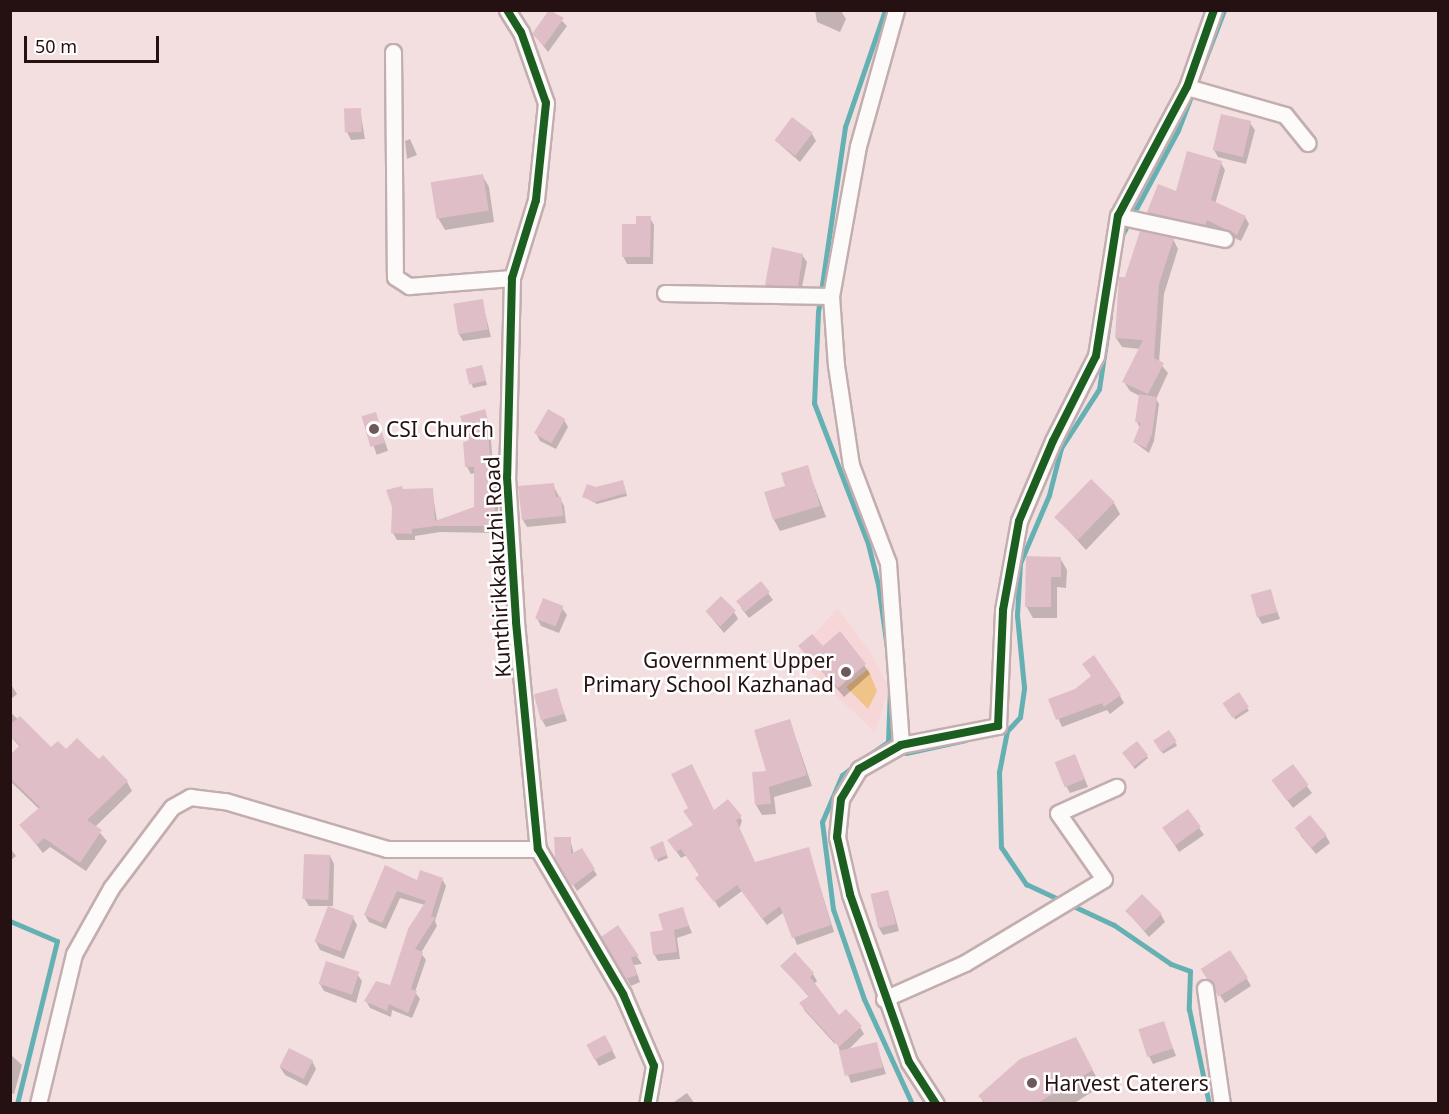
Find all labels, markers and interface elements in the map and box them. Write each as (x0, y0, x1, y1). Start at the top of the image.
scale bar (27, 24, 162, 62)
text: 50 m (35, 34, 77, 58)
place label: CSI Church (386, 416, 494, 442)
marker: CSI Church (367, 422, 381, 436)
street label: Kunthirikkakuzhi Road (479, 456, 515, 678)
place label: Government Upper Primary School Kazhanad (583, 647, 834, 697)
marker: Government Upper Primary School Kazhanad (839, 665, 853, 679)
place label: Harvest Caterers (1044, 1070, 1209, 1096)
marker: Harvest Caterers (1025, 1076, 1039, 1090)

